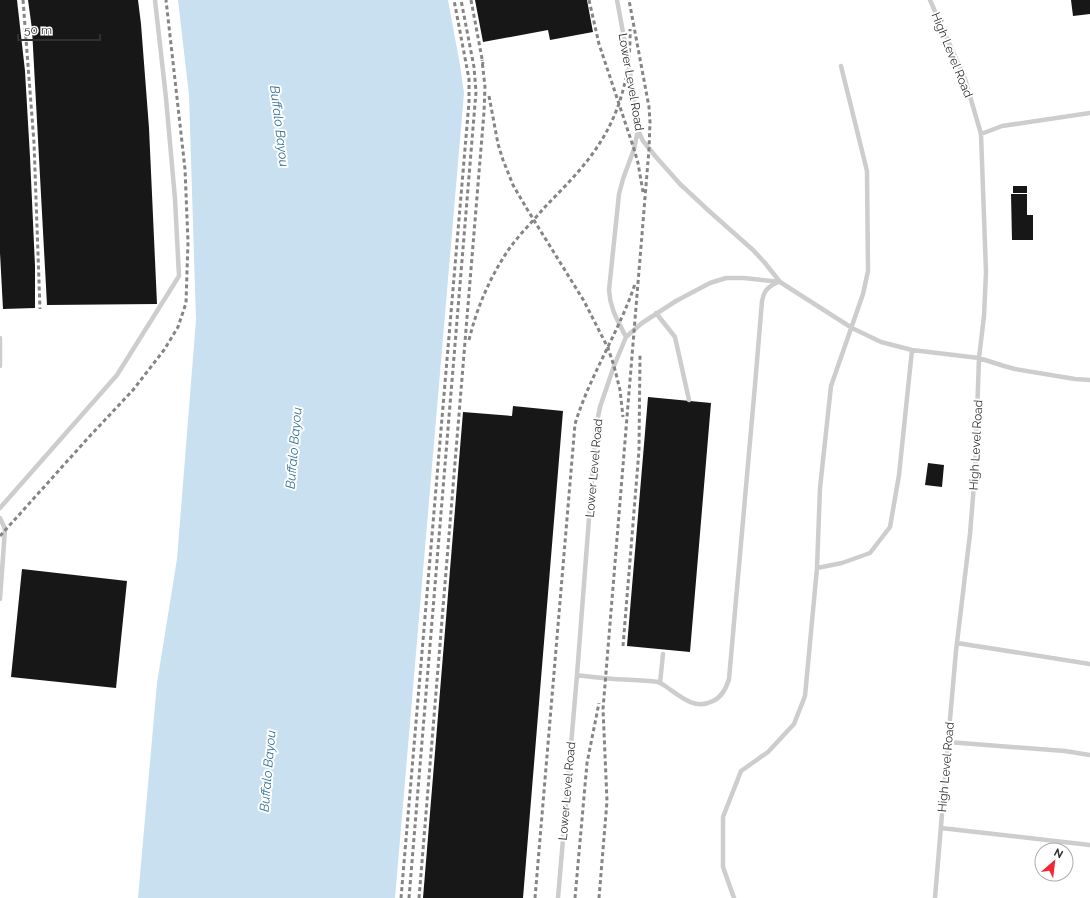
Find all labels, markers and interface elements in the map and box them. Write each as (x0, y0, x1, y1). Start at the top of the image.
street label: High Level Road (929, 10, 975, 100)
scale bar (18, 16, 100, 42)
text: 50 m (24, 23, 52, 37)
street label: Lower Level Road (616, 32, 646, 132)
water label: Buffalo Bayou (267, 85, 292, 168)
street label: High Level Road (967, 399, 985, 491)
water label: Buffalo Bayou (282, 407, 305, 489)
street label: Lower Level Road (583, 418, 605, 518)
street label: High Level Road (935, 721, 957, 813)
water label: Buffalo Bayou (256, 730, 279, 812)
street label: Lower Level Road (556, 741, 578, 841)
north arrow (1034, 842, 1074, 882)
text: N (1052, 846, 1065, 861)

